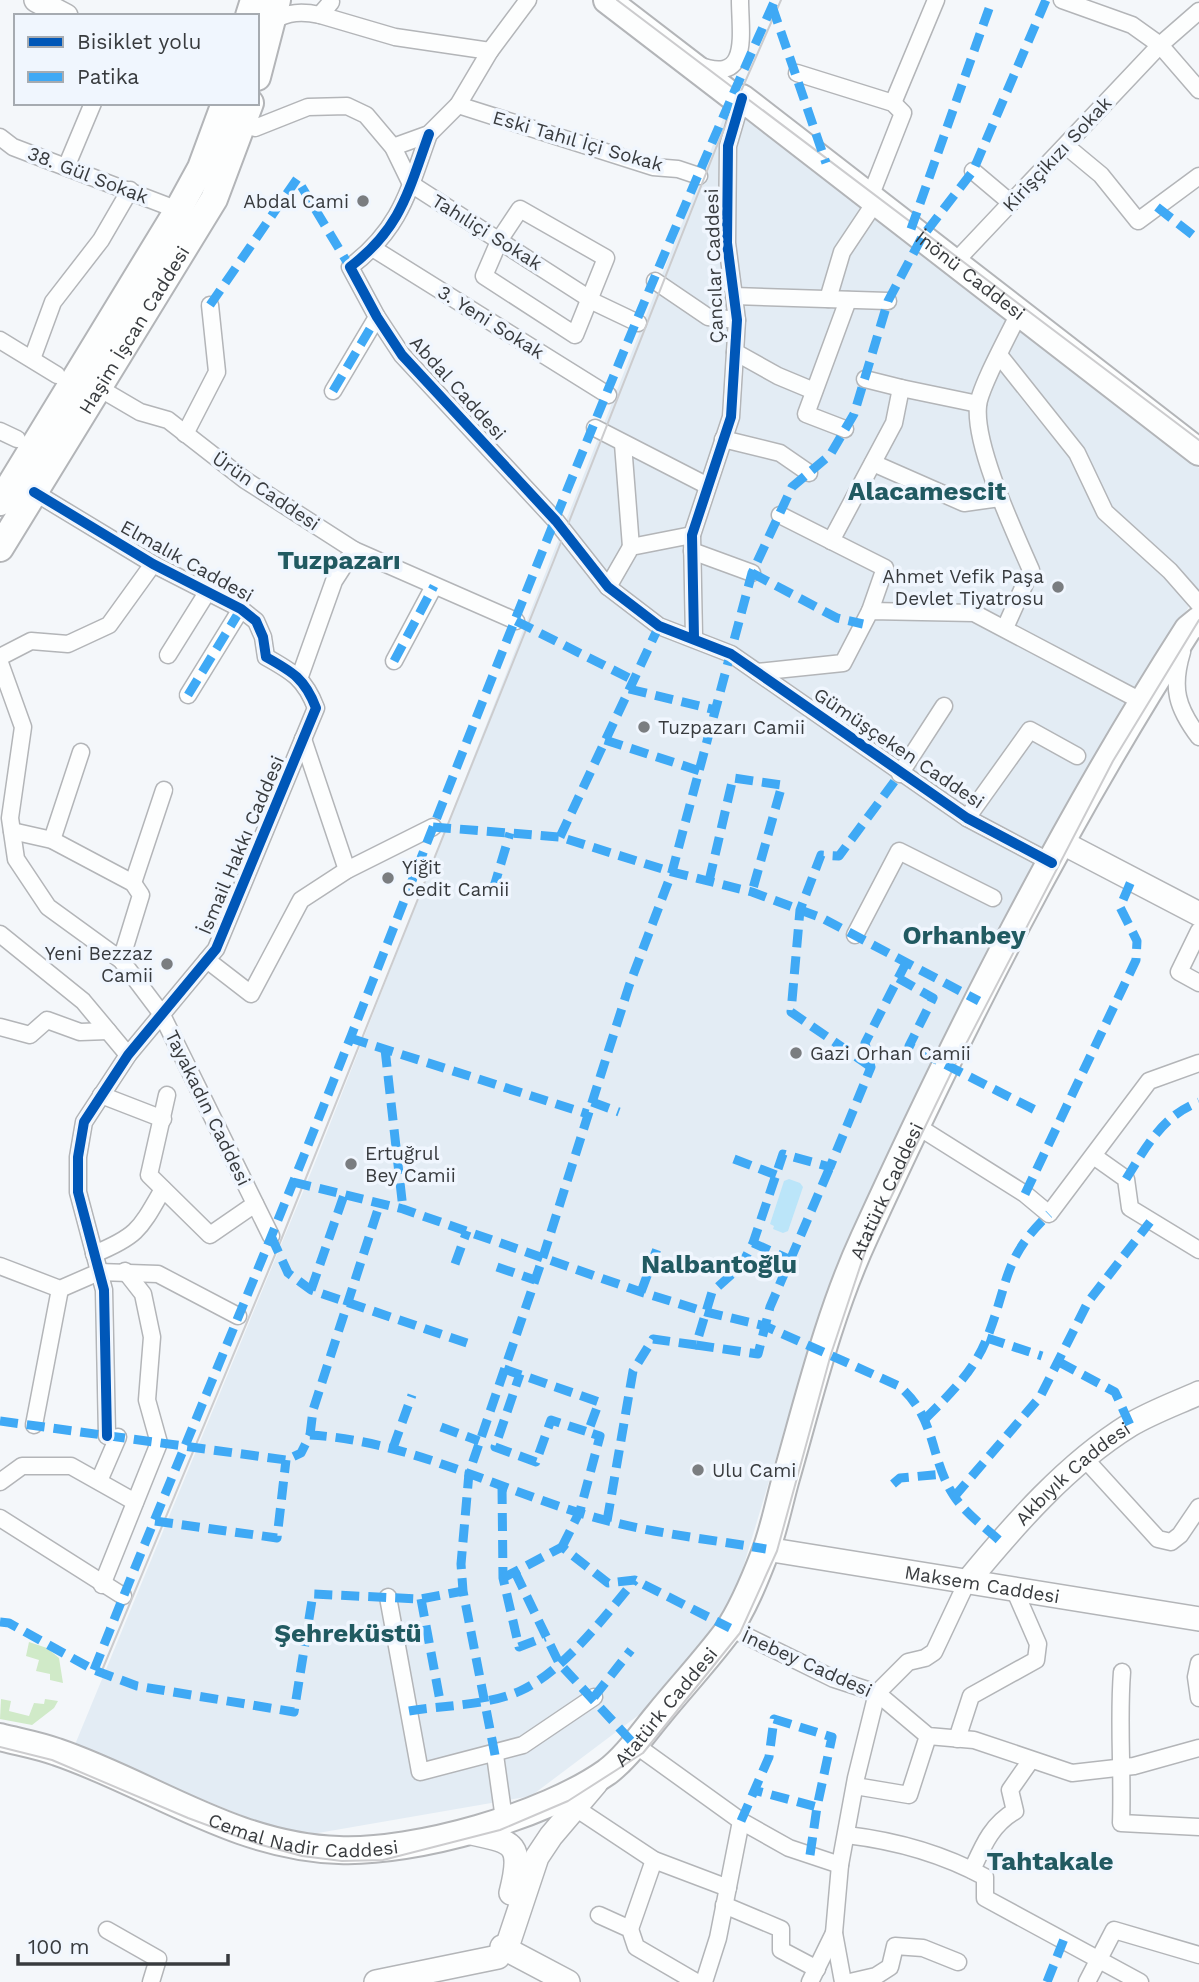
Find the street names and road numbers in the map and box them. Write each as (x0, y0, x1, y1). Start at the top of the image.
street label: Kirişçikızı Sokak (998, 91, 1116, 216)
street label: Eski Tahıl İçi Sokak (490, 106, 666, 176)
street label: 38. Gül Sokak (25, 141, 152, 209)
street label: Çancılar Caddesi (700, 188, 728, 344)
street label: Tahıliçi Sokak (428, 189, 547, 275)
street label: İnönü Caddesi (911, 225, 1030, 325)
street label: Haşim İşcan Caddesi (74, 241, 194, 418)
street label: 3. Yeni Sokak (433, 280, 549, 364)
street label: Abdal Caddesi (405, 331, 511, 445)
street label: Ürün Caddesi (208, 447, 324, 535)
street label: Elmalık Caddesi (117, 515, 257, 607)
street label: Gümüşçeken Caddesi (810, 682, 988, 814)
street label: İsmail Hakkı Caddesi (193, 752, 289, 938)
street label: Tayakadın Caddesi (160, 1026, 256, 1190)
street label: Atatürk Caddesi (844, 1119, 928, 1263)
street label: Akbıyık Caddesi (1010, 1417, 1134, 1530)
street label: Maksem Caddesi (903, 1560, 1061, 1608)
street label: İnebey Caddesi (738, 1624, 876, 1702)
street label: Atatürk Caddesi (609, 1642, 722, 1771)
street label: Cemal Nadir Caddesi (205, 1808, 400, 1862)

